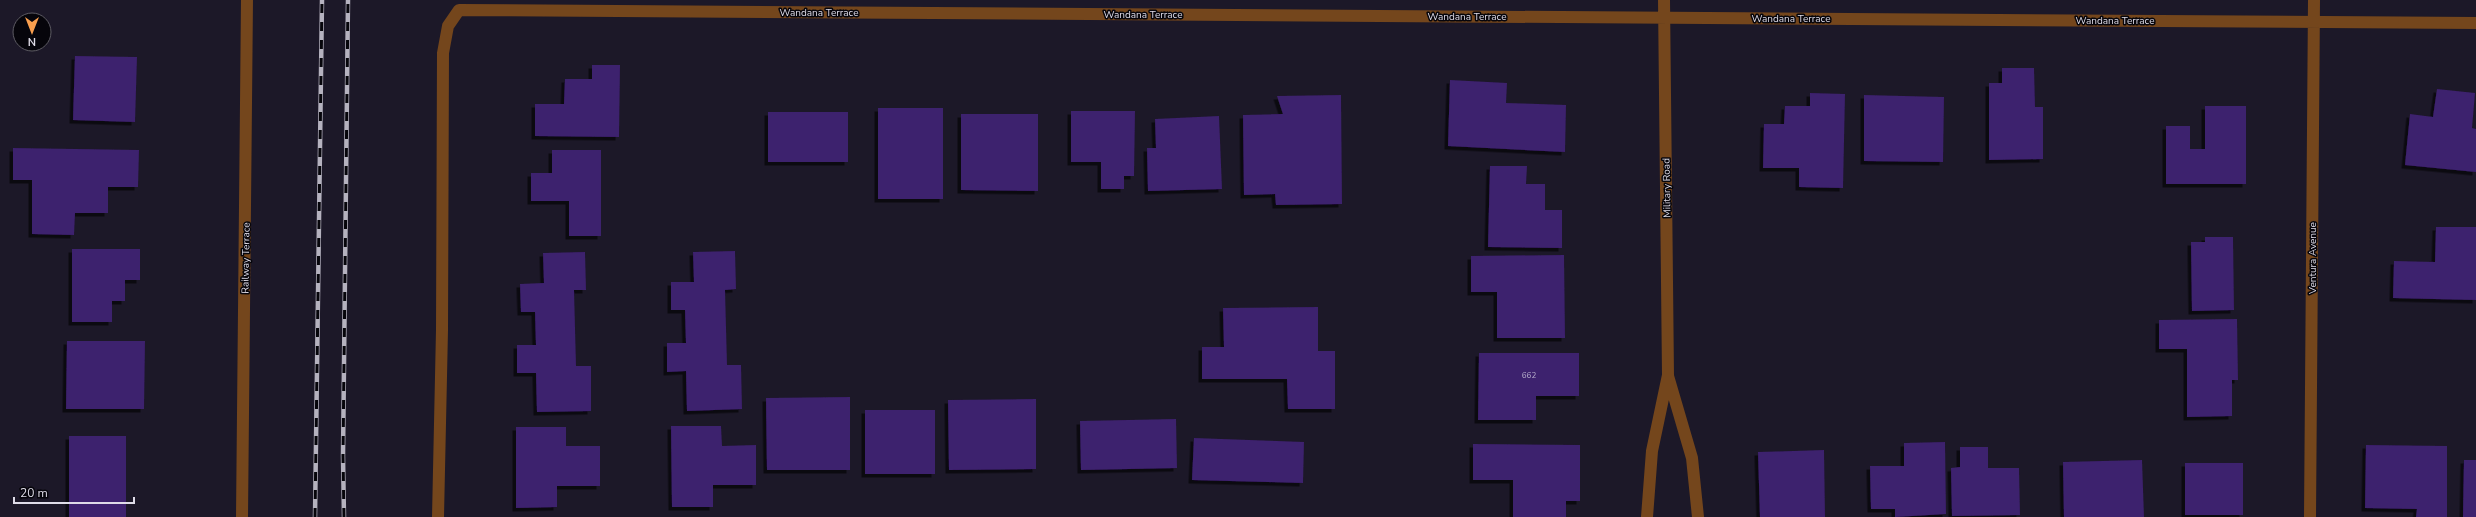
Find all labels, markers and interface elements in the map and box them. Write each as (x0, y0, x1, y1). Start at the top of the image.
street label: Wandana Terrace (780, 6, 858, 20)
street label: Wandana Terrace (1104, 8, 1182, 22)
street label: Wandana Terrace (1428, 10, 1506, 24)
north arrow (12, 12, 52, 52)
street label: Wandana Terrace (1752, 12, 1830, 26)
street label: Wandana Terrace (2076, 14, 2154, 28)
text: N (28, 34, 36, 49)
street label: Military Road (1659, 158, 1675, 218)
street label: Railway Terrace (238, 222, 254, 294)
street label: Ventura Avenue (2306, 222, 2320, 295)
house number: 662 (1522, 370, 1536, 381)
scale bar (14, 479, 134, 505)
text: 20 m (20, 485, 48, 501)

